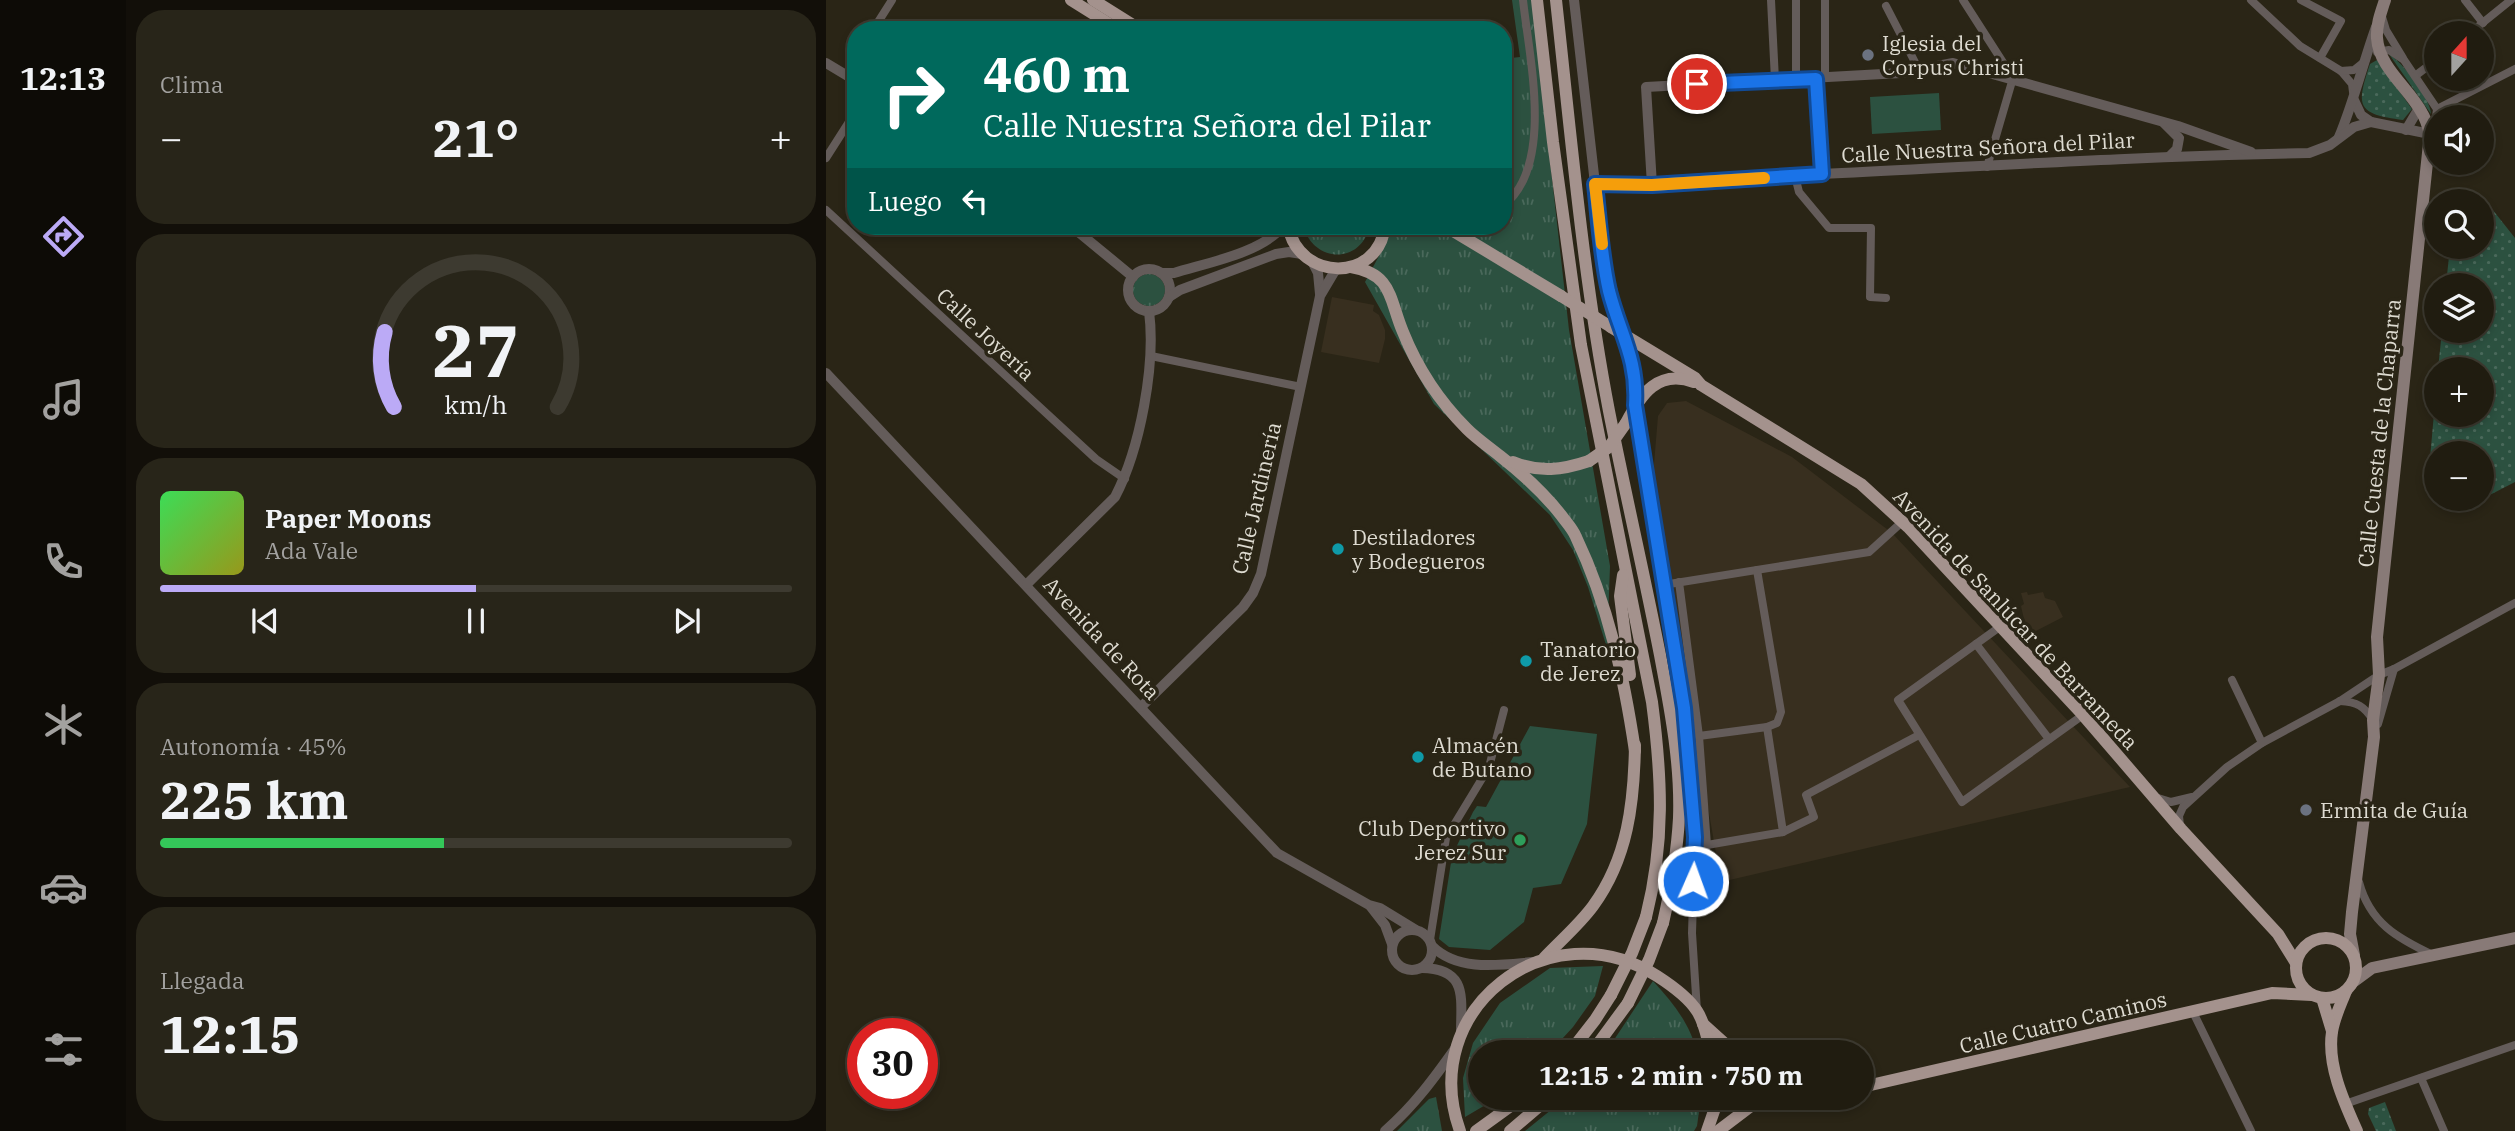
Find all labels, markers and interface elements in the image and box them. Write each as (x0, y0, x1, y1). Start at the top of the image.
north arrow (2424, 21, 2494, 91)
map controls (2424, 21, 2494, 511)
place label: Iglesia del Corpus Christi (1882, 29, 2024, 81)
text: 460 m (983, 42, 1130, 105)
marker: Iglesia del Corpus Christi (1860, 47, 1876, 63)
icon: right (868, 49, 959, 140)
pin (1667, 54, 1727, 114)
text: 12:13 (20, 57, 106, 99)
icon: arrive (1678, 65, 1716, 103)
text: Clima (160, 69, 224, 99)
text: 21° (433, 104, 519, 171)
text: Calle Nuestra Señora del Pilar (983, 104, 1431, 146)
button: sound (2424, 105, 2494, 175)
text: − (160, 113, 183, 162)
text: + (769, 113, 792, 162)
street label: Calle Nuestra Señora del Pilar (1841, 125, 2136, 169)
icon: left (956, 182, 994, 220)
text: Luego (868, 184, 942, 218)
button: search (2424, 189, 2494, 259)
icon: directions (39, 212, 88, 261)
button: layers (2424, 273, 2494, 343)
street label: Calle Joyería (931, 281, 1041, 387)
street label: Calle Cuesta de la Chaparra (2351, 297, 2407, 569)
text: 27 (432, 303, 520, 398)
button: + (2424, 357, 2494, 427)
icon: music (39, 375, 88, 424)
text: km/h (444, 388, 508, 421)
street label: Calle Jardinería (1225, 419, 1287, 577)
button: − (2424, 441, 2494, 511)
street label: Avenida de Sanlúcar de Barrameda (1887, 482, 2145, 756)
text: Paper Moons (265, 501, 432, 535)
place label: Destiladores y Bodegueros (1352, 523, 1485, 575)
text: Ada Vale (265, 535, 358, 565)
icon: phone (39, 537, 88, 586)
marker: Destiladores y Bodegueros (1330, 541, 1346, 557)
street label: Avenida de Rota (1038, 570, 1166, 706)
icon: previous (246, 602, 284, 640)
icon: pause (457, 602, 495, 640)
icon: next (668, 602, 706, 640)
place label: Tanatorio de Jerez (1540, 635, 1636, 687)
marker: Tanatorio de Jerez (1518, 653, 1534, 669)
icon: climate (39, 700, 88, 749)
text: Autonomía · 45% (160, 731, 347, 761)
place label: Almacén de Butano (1432, 731, 1532, 783)
marker: Almacén de Butano (1410, 749, 1426, 765)
text: 225 km (160, 766, 349, 833)
place label: Ermita de Guía (2320, 796, 2468, 824)
marker: Ermita de Guía (2298, 802, 2314, 818)
place label: Club Deportivo Jerez Sur (1358, 814, 1507, 866)
marker: Club Deportivo Jerez Sur (1512, 832, 1528, 848)
position arrow (1656, 844, 1730, 918)
icon: car (39, 863, 88, 912)
text: Llegada (160, 965, 244, 995)
street label: Calle Cuatro Caminos (1957, 985, 2169, 1059)
text: 12:15 (160, 1000, 301, 1067)
speed limit sign: 30 (847, 1018, 938, 1109)
icon: filters (39, 1025, 88, 1074)
text: 12:15 · 2 min · 750 m (1539, 1058, 1803, 1092)

